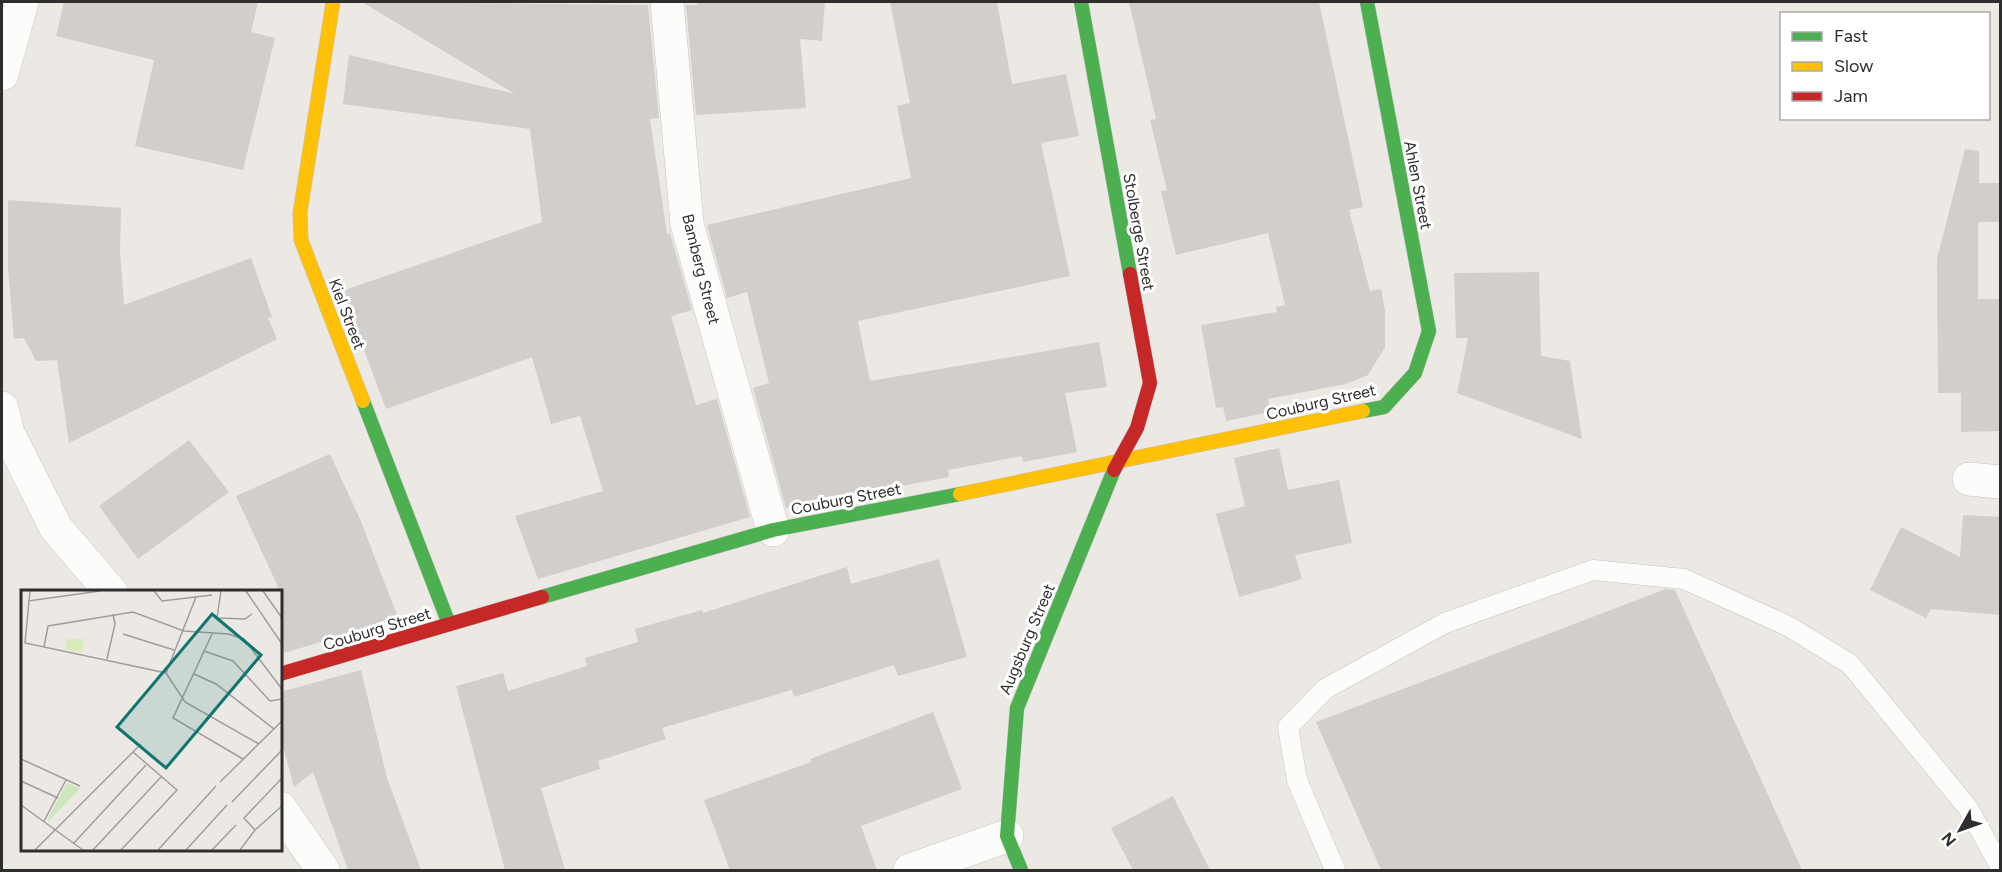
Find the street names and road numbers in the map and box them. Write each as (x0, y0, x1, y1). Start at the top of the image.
street label: Ahlen Street (1400, 139, 1436, 231)
street label: Stolberge Street (1119, 172, 1159, 292)
street label: Bamberg Street (678, 212, 724, 326)
street label: Kiel Street (325, 276, 369, 352)
street label: Couburg Street (1264, 380, 1378, 424)
street label: Couburg Street (789, 479, 903, 519)
street label: Augsburg Street (995, 581, 1059, 697)
street label: Couburg Street (321, 604, 433, 654)

